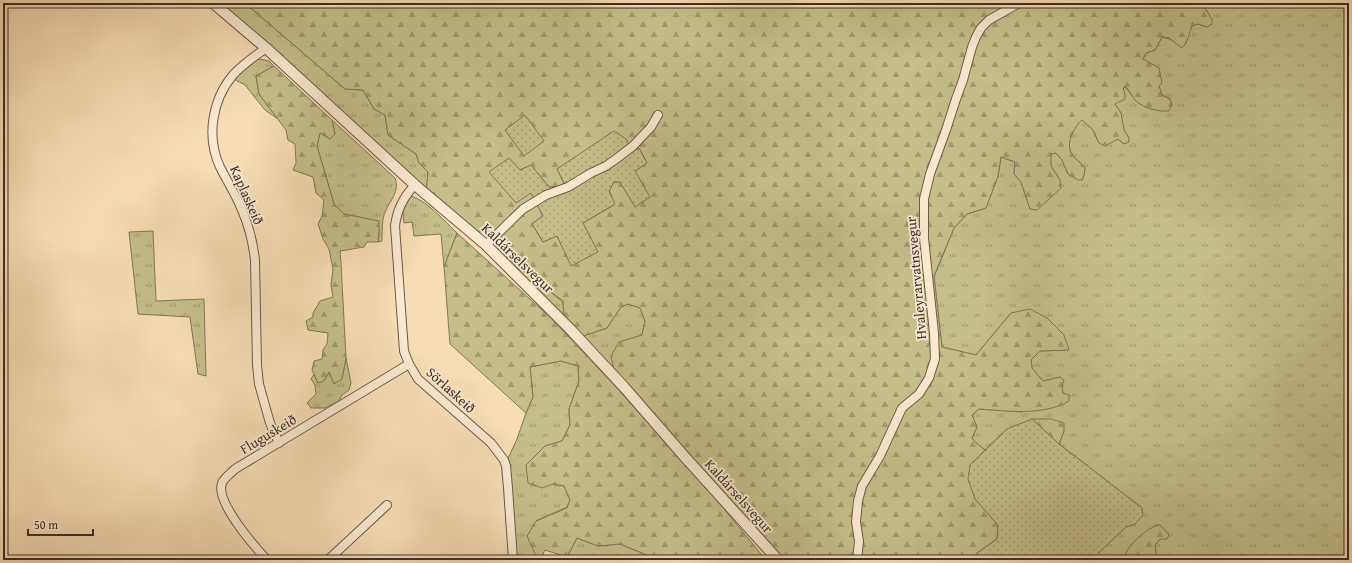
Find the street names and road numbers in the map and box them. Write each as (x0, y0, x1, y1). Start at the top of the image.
street label: Kaplaskeið (225, 162, 269, 228)
street label: Hvaleyrarvatnsvegur (901, 215, 931, 340)
street label: Kaldárselsvegur (477, 218, 559, 298)
street label: Sörlaskeið (422, 362, 480, 418)
street label: Fluguskeið (236, 409, 300, 459)
street label: Kaldárselsvegur (700, 454, 778, 538)

